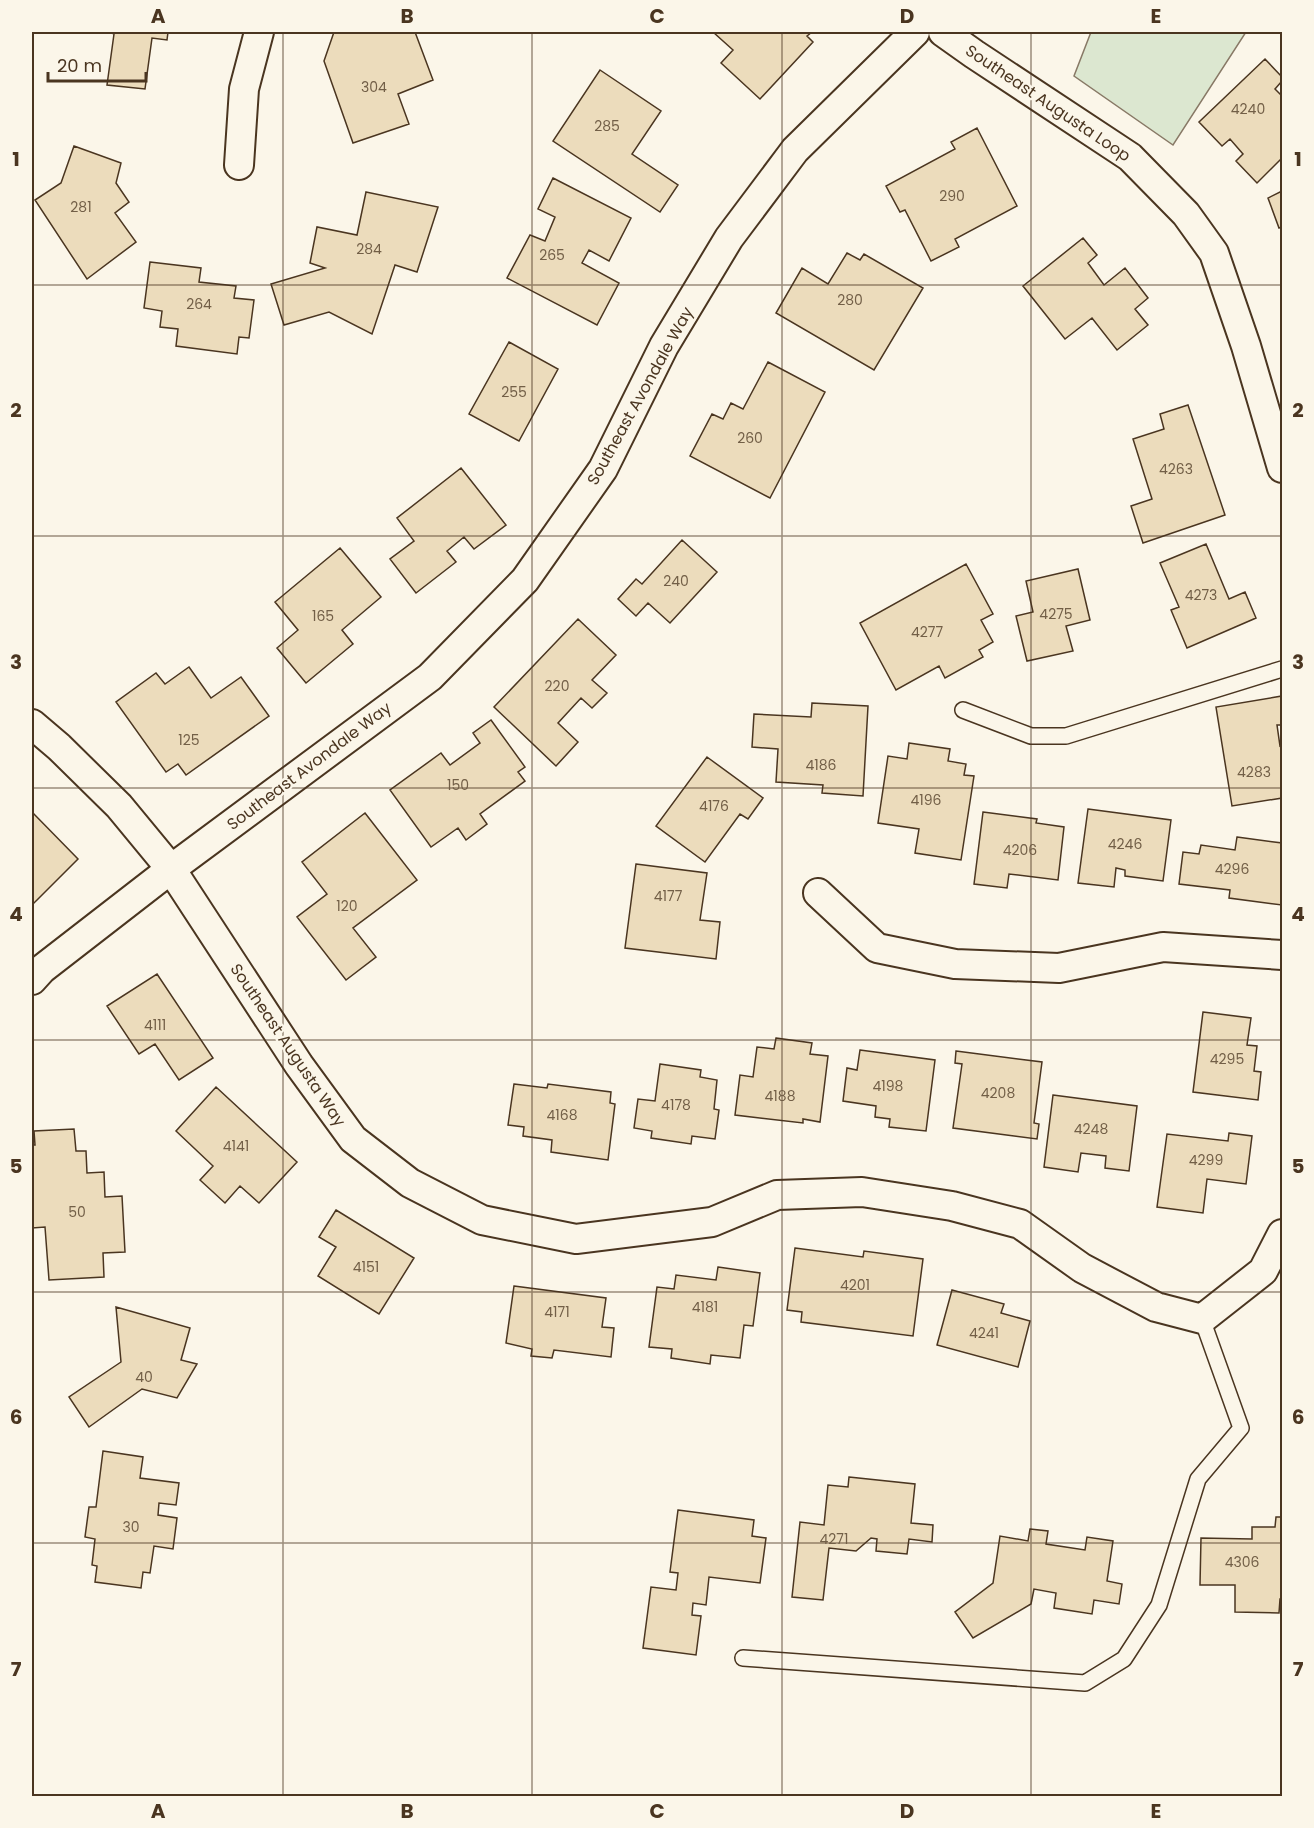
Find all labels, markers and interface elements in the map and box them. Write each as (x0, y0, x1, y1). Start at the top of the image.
text: A (151, 2, 166, 30)
text: B (400, 2, 414, 30)
text: C (649, 2, 665, 30)
text: D (900, 2, 914, 30)
text: E (1151, 2, 1161, 30)
street label: Southeast Augusta Loop (961, 39, 1135, 167)
scale bar (48, 45, 146, 83)
text: 20 m (57, 53, 102, 78)
house number: 304 (361, 77, 387, 97)
house number: 4240 (1231, 99, 1265, 119)
house number: 285 (594, 116, 620, 136)
text: 1 (12, 145, 20, 173)
text: 1 (1294, 145, 1302, 173)
house number: 290 (939, 186, 965, 206)
house number: 281 (70, 197, 92, 217)
house number: 284 (356, 239, 382, 259)
house number: 265 (539, 245, 565, 265)
house number: 280 (837, 290, 863, 310)
house number: 264 (186, 294, 212, 314)
street label: Southeast Avondale Way (581, 303, 699, 489)
house number: 255 (501, 382, 527, 402)
text: 2 (10, 396, 22, 424)
text: 2 (1292, 396, 1304, 424)
house number: 260 (737, 428, 763, 448)
house number: 4263 (1159, 459, 1193, 479)
house number: 240 (663, 571, 689, 591)
house number: 4273 (1185, 585, 1217, 605)
house number: 4275 (1039, 604, 1073, 624)
house number: 165 (312, 606, 334, 626)
house number: 4277 (911, 622, 943, 642)
text: 3 (10, 648, 22, 676)
text: 3 (1292, 648, 1304, 676)
house number: 220 (545, 676, 569, 696)
street label: Southeast Avondale Way (222, 696, 396, 836)
house number: 125 (178, 730, 200, 750)
house number: 4186 (805, 755, 837, 775)
house number: 4283 (1237, 762, 1271, 782)
house number: 150 (447, 775, 469, 795)
house number: 4196 (911, 790, 942, 810)
house number: 4176 (699, 796, 729, 816)
house number: 4246 (1108, 834, 1142, 854)
house number: 4206 (1003, 840, 1037, 860)
house number: 4296 (1215, 859, 1249, 879)
house number: 4177 (654, 886, 683, 906)
house number: 120 (336, 896, 358, 916)
text: 4 (9, 900, 23, 928)
text: 4 (1291, 900, 1305, 928)
street label: Southeast Augusta Way (225, 959, 351, 1131)
house number: 4111 (144, 1015, 166, 1035)
house number: 4295 (1210, 1049, 1244, 1069)
house number: 4198 (873, 1076, 904, 1096)
house number: 4208 (981, 1083, 1015, 1103)
house number: 4188 (765, 1086, 796, 1106)
house number: 4178 (661, 1095, 691, 1115)
house number: 4168 (546, 1105, 578, 1125)
house number: 4248 (1074, 1119, 1108, 1139)
house number: 4141 (223, 1136, 249, 1156)
house number: 4299 (1189, 1150, 1223, 1170)
text: 5 (10, 1152, 23, 1180)
text: 5 (1292, 1152, 1305, 1180)
house number: 50 (68, 1202, 86, 1222)
house number: 4151 (353, 1257, 379, 1277)
house number: 4201 (840, 1275, 870, 1295)
house number: 4181 (692, 1297, 718, 1317)
house number: 4171 (544, 1302, 570, 1322)
house number: 4241 (969, 1323, 999, 1343)
house number: 40 (135, 1367, 153, 1387)
text: 6 (10, 1403, 22, 1431)
text: 6 (1292, 1403, 1304, 1431)
house number: 30 (122, 1517, 140, 1537)
house number: 4271 (820, 1529, 848, 1549)
house number: 4306 (1225, 1552, 1259, 1572)
text: 7 (11, 1655, 22, 1683)
text: 7 (1293, 1655, 1304, 1683)
text: A (151, 1797, 166, 1825)
text: B (400, 1797, 414, 1825)
text: C (649, 1797, 665, 1825)
text: D (900, 1797, 914, 1825)
text: E (1151, 1797, 1161, 1825)

